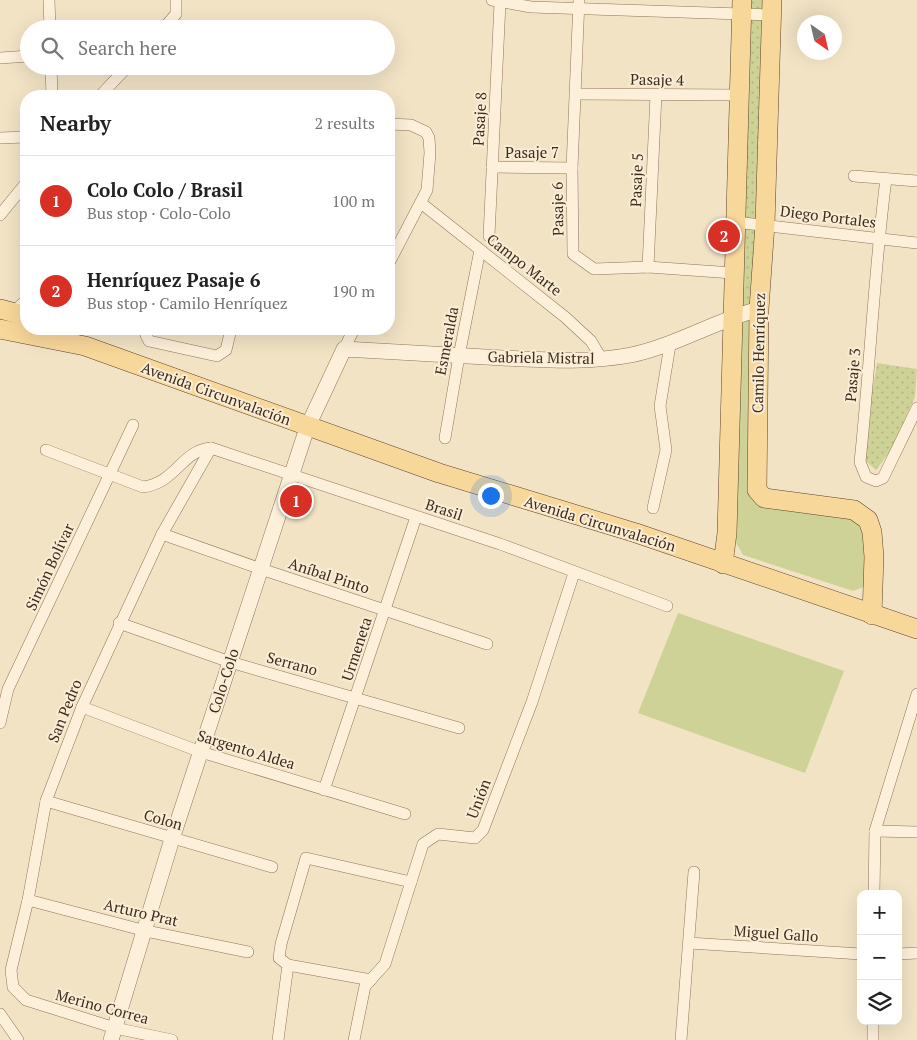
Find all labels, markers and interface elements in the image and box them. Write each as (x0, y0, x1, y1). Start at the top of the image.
north arrow (797, 15, 842, 60)
search box (20, 20, 395, 75)
icon: search (38, 34, 66, 62)
text: Search here (78, 35, 177, 60)
street label: Pasaje 4 (630, 69, 684, 89)
street label: Pasaje 8 (468, 91, 490, 146)
text: Nearby (40, 109, 111, 137)
text: 2 results (315, 112, 375, 134)
street label: Pasaje 7 (505, 142, 559, 162)
street label: Pasaje 5 (625, 153, 647, 207)
text: Colo Colo / Brasil (87, 177, 243, 202)
street label: Pasaje 6 (547, 182, 567, 236)
text: 1 (51, 190, 61, 212)
text: 100 m (332, 190, 375, 212)
street label: Diego Portales (779, 200, 877, 232)
text: Bus stop · Colo-Colo (87, 202, 231, 224)
pin: 2 (708, 217, 740, 255)
street label: Campo Marte (483, 229, 566, 300)
text: Henríquez Pasaje 6 (87, 267, 261, 292)
text: 2 (51, 280, 61, 302)
text: 190 m (332, 280, 375, 302)
text: Bus stop · Camilo Henríquez (87, 292, 288, 314)
street label: Camilo Henríquez (747, 293, 769, 413)
street label: Esmeralda (430, 304, 463, 377)
street label: Gabriela Mistral (487, 346, 595, 368)
street label: Pasaje 3 (840, 347, 864, 403)
street label: Avenida Circunvalación (139, 357, 294, 429)
pin: 1 (280, 482, 312, 520)
your location (478, 483, 504, 509)
street label: Avenida Circunvalación (522, 490, 679, 556)
street label: Brasil (423, 494, 466, 524)
street label: Simón Bolívar (20, 520, 78, 613)
street label: Aníbal Pinto (286, 553, 372, 598)
street label: Urmeneta (336, 614, 376, 683)
street label: Colo-Colo (203, 646, 243, 716)
street label: Serrano (265, 647, 320, 679)
street label: San Pedro (42, 676, 86, 745)
street label: Sargento Aldea (195, 725, 298, 774)
street label: Unión (461, 776, 495, 821)
street label: Colon (142, 804, 185, 834)
map controls (857, 890, 902, 1025)
button: + (857, 890, 902, 935)
street label: Arturo Prat (102, 894, 181, 930)
street label: Miguel Gallo (733, 920, 819, 946)
button: − (857, 935, 902, 980)
button: layers (857, 980, 902, 1025)
street label: Merino Correa (53, 984, 152, 1028)

